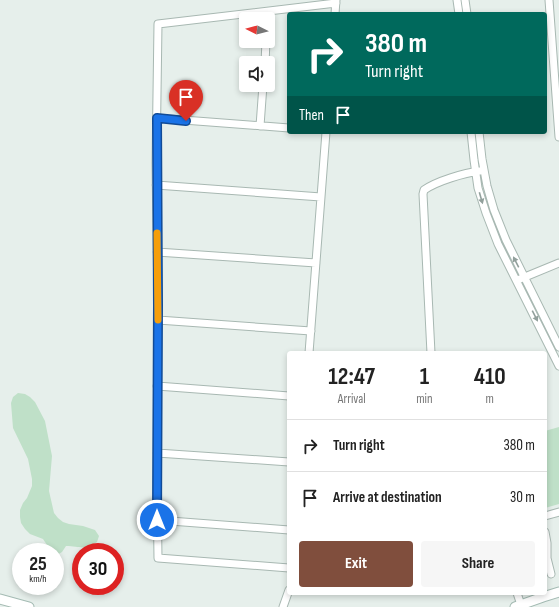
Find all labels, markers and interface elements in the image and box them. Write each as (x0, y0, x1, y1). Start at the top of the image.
north arrow (239, 12, 275, 48)
map controls (239, 12, 275, 92)
text: 380 m (365, 27, 427, 60)
icon: right (299, 28, 351, 80)
button: sound (239, 56, 275, 92)
text: Turn right (365, 61, 423, 82)
pin (169, 80, 203, 121)
icon: arrive (175, 86, 197, 108)
icon: arrive (332, 104, 354, 126)
text: Then (299, 106, 324, 125)
one-way arrow (478, 192, 484, 204)
one-way arrow (513, 256, 519, 267)
one-way arrow (531, 311, 538, 322)
text: 12:47 (328, 362, 375, 391)
text: 1 (420, 362, 429, 391)
text: 410 (474, 362, 506, 391)
text: Arrival (338, 391, 366, 407)
text: min (416, 391, 433, 407)
text: m (486, 391, 494, 407)
icon: right (299, 435, 321, 457)
text: Turn right (333, 436, 385, 455)
text: 380 m (503, 436, 535, 455)
icon: arrive (299, 487, 321, 509)
text: Arrive at destination (333, 488, 442, 507)
text: 30 m (510, 488, 535, 507)
position arrow (136, 499, 178, 541)
button: Exit (299, 541, 413, 587)
button: Share (421, 541, 535, 587)
speed limit sign: 30 (72, 543, 124, 595)
text: 25 (29, 552, 47, 576)
text: km/h (29, 573, 47, 585)

